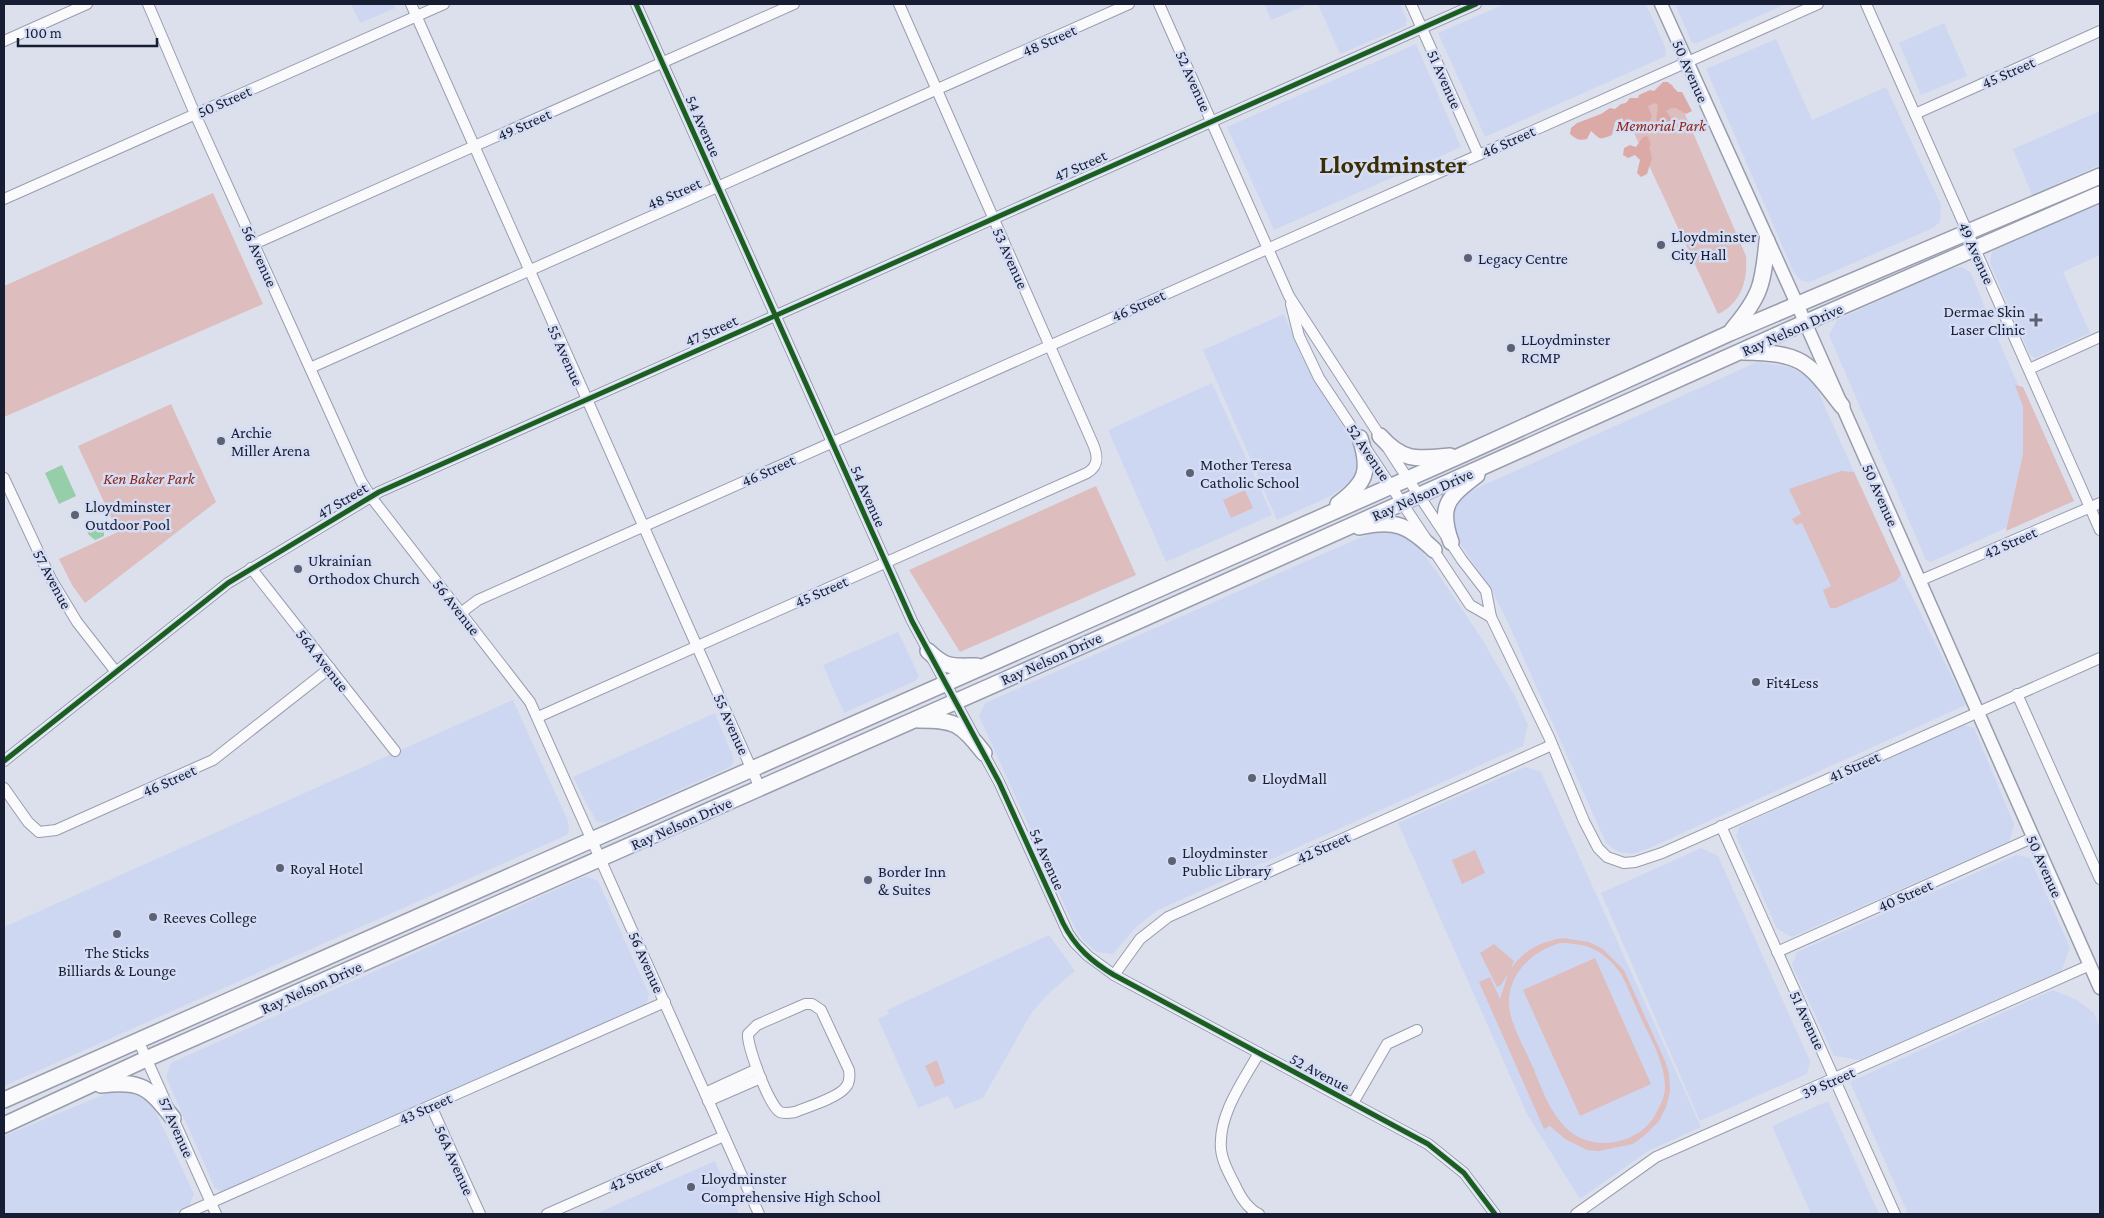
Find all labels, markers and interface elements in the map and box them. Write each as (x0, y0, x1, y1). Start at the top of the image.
scale bar (18, 15, 156, 47)
street label: 48 Street (1020, 21, 1079, 60)
text: 100 m (25, 25, 62, 41)
street label: 50 Avenue (1669, 37, 1712, 105)
street label: 51 Avenue (1424, 47, 1465, 111)
street label: 52 Avenue (1173, 48, 1215, 114)
street label: 45 Street (1979, 53, 2038, 92)
street label: 50 Street (195, 82, 254, 121)
street label: 54 Avenue (682, 93, 725, 160)
street label: 49 Street (495, 105, 554, 144)
park label: Memorial Park (1615, 117, 1707, 134)
street label: 46 Street (1479, 122, 1538, 161)
street label: 47 Street (1051, 146, 1110, 185)
district label: Lloydminster (1319, 150, 1468, 179)
street label: 48 Street (645, 174, 704, 213)
street label: 49 Avenue (1955, 219, 1998, 287)
street label: 56 Avenue (238, 223, 281, 290)
street label: 53 Avenue (990, 225, 1032, 291)
place label: Lloydminster City Hall (1671, 228, 1757, 264)
marker: Lloydminster City Hall (1655, 239, 1667, 251)
place label: Legacy Centre (1478, 250, 1568, 268)
marker: Legacy Centre (1462, 252, 1474, 264)
street label: 46 Street (1109, 286, 1168, 325)
street label: Ray Nelson Drive (1739, 300, 1846, 360)
place label: Dermae Skin Laser Clinic (1943, 303, 2025, 338)
street label: 47 Street (682, 311, 741, 350)
marker: Dermae Skin Laser Clinic (2029, 313, 2043, 327)
street label: 55 Avenue (545, 322, 587, 388)
place label: LLoydminster RCMP (1521, 331, 1611, 366)
marker: LLoydminster RCMP (1505, 342, 1517, 354)
street label: 52 Avenue (1343, 421, 1394, 484)
place label: Archie Miller Arena (231, 424, 311, 459)
marker: Archie Miller Arena (215, 435, 227, 447)
street label: 46 Street (739, 451, 798, 490)
place label: Mother Teresa Catholic School (1200, 456, 1299, 491)
street label: 50 Avenue (1859, 461, 1902, 529)
street label: 54 Avenue (847, 463, 890, 530)
street label: Ray Nelson Drive (1369, 465, 1476, 525)
marker: Mother Teresa Catholic School (1184, 467, 1196, 479)
park label: Ken Baker Park (103, 470, 196, 487)
street label: 47 Street (314, 478, 371, 522)
place label: Lloydminster Outdoor Pool (85, 498, 171, 533)
marker: Lloydminster Outdoor Pool (69, 509, 81, 521)
street label: 42 Street (1981, 523, 2040, 562)
street label: 57 Avenue (30, 547, 75, 612)
place label: Ukrainian Orthodox Church (308, 552, 420, 587)
marker: Ukrainian Orthodox Church (292, 563, 304, 575)
street label: 45 Street (792, 572, 851, 611)
street label: 56 Avenue (430, 576, 484, 638)
street label: 56A Avenue (293, 626, 352, 695)
street label: Ray Nelson Drive (998, 629, 1105, 689)
place label: Fit4Less (1766, 674, 1818, 691)
marker: Fit4Less (1750, 676, 1762, 688)
street label: 55 Avenue (711, 691, 753, 757)
street label: 41 Street (1826, 747, 1883, 785)
street label: 46 Street (140, 761, 199, 800)
place label: LloydMall (1262, 770, 1327, 788)
marker: LloydMall (1246, 772, 1258, 784)
street label: Ray Nelson Drive (628, 794, 735, 854)
street label: 54 Avenue (1026, 826, 1069, 893)
street label: 42 Street (1294, 828, 1353, 867)
street label: 50 Avenue (2023, 832, 2066, 900)
place label: Lloydminster Public Library (1182, 844, 1272, 880)
marker: Lloydminster Public Library (1166, 855, 1178, 867)
place label: Royal Hotel (290, 860, 363, 878)
marker: Royal Hotel (274, 862, 286, 874)
place label: Border Inn & Suites (878, 863, 947, 898)
marker: Border Inn & Suites (862, 874, 874, 886)
street label: 40 Street (1875, 876, 1936, 915)
place label: Reeves College (163, 909, 257, 927)
marker: Reeves College (147, 911, 159, 923)
marker: The Sticks Billiards & Lounge (111, 928, 123, 940)
street label: 56 Avenue (625, 929, 668, 996)
place label: The Sticks Billiards & Lounge (58, 944, 176, 980)
street label: Ray Nelson Drive (258, 958, 365, 1018)
street label: 51 Avenue (1787, 988, 1829, 1052)
street label: 52 Avenue (1287, 1050, 1352, 1095)
street label: 39 Street (1799, 1063, 1858, 1102)
street label: 43 Street (396, 1089, 455, 1128)
street label: 57 Avenue (156, 1094, 197, 1160)
street label: 56A Avenue (432, 1123, 478, 1198)
street label: 42 Street (606, 1156, 665, 1195)
place label: Lloydminster Comprehensive High School (701, 1170, 881, 1206)
marker: Lloydminster Comprehensive High School (685, 1181, 697, 1193)

